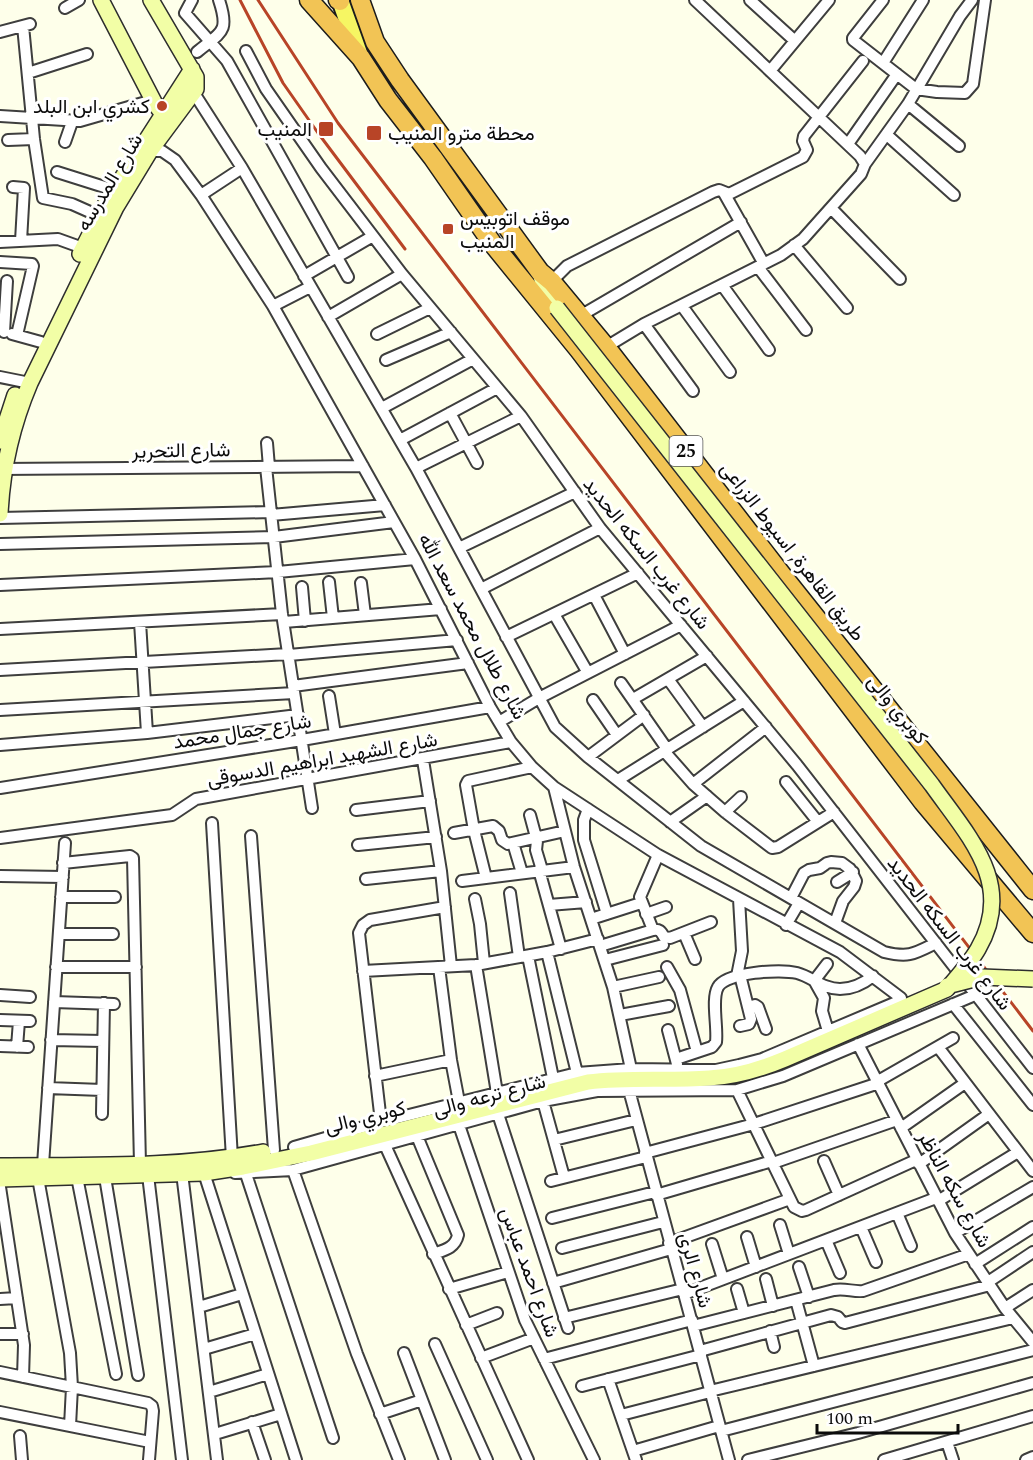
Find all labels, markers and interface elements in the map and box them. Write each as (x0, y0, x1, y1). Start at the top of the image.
place label: كشري ابن البلد (33, 92, 150, 123)
marker: كشري ابن البلد (155, 99, 169, 113)
place label: المنيب (258, 115, 312, 145)
place label: محطة مترو المنيب (388, 119, 535, 149)
marker: المنيب (317, 120, 335, 138)
marker: محطة مترو المنيب (365, 124, 383, 142)
street label: شارع المدرسه (69, 128, 151, 237)
place label: موقف اتوبيس المنيب (460, 204, 570, 257)
marker: موقف اتوبيس المنيب (441, 222, 455, 236)
street label: شارع التحرير (130, 435, 231, 467)
road number: 25 (670, 436, 702, 466)
street label: طريق القاهرة, اسيوط الزراعى (712, 455, 872, 648)
street label: شارع غرب السكه الحديد (575, 471, 717, 636)
street label: شارع طلال محمد سعد الله (410, 528, 534, 725)
street label: كوبري والى (859, 668, 935, 752)
street label: شارع جمال محمد (171, 706, 313, 758)
street label: شارع الشهيد ابراهيم الدسوقى (205, 725, 440, 795)
street label: شارع غرب السكه الحديد (879, 850, 1019, 1017)
street label: شارع ترعه والى (430, 1067, 549, 1125)
street label: كوبري والى (321, 1093, 409, 1144)
street label: شارع سكه الناظر (909, 1125, 999, 1253)
street label: شارع احمد عباس (492, 1203, 567, 1342)
street label: شارع الرى (670, 1229, 720, 1312)
scale bar (817, 1397, 958, 1435)
text: 100 m (826, 1405, 873, 1432)

